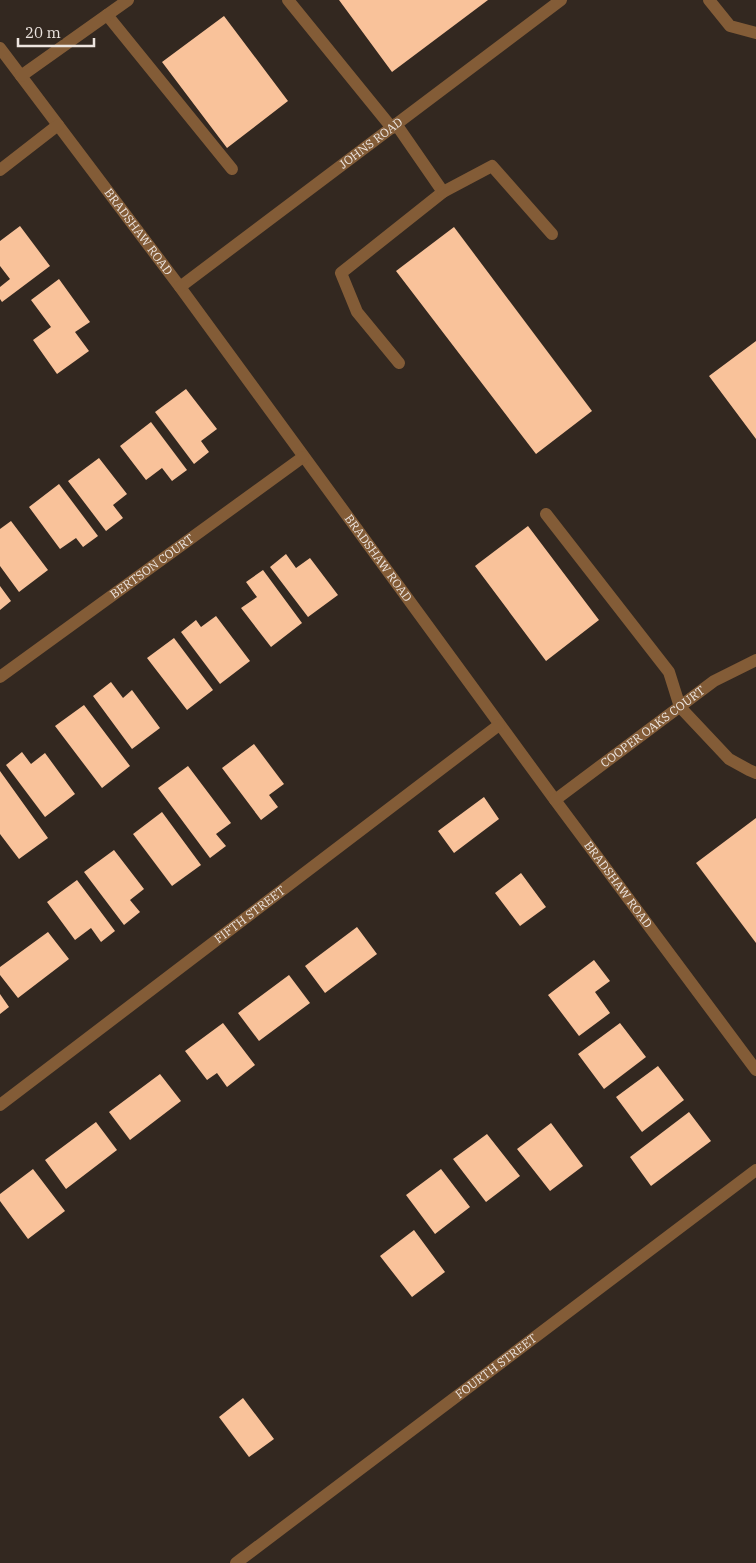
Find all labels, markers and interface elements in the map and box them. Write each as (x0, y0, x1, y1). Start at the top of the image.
scale bar (18, 15, 94, 47)
text: 20 m (25, 23, 61, 42)
street label: JOHNS ROAD (336, 114, 405, 172)
street label: BRADSHAW ROAD (101, 185, 176, 278)
street label: BRADSHAW ROAD (342, 511, 416, 604)
street label: BERTSON COURT (107, 531, 197, 602)
street label: COOPER OAKS COURT (597, 682, 708, 770)
street label: BRADSHAW ROAD (581, 838, 656, 931)
street label: FIFTH STREET (211, 882, 288, 946)
street label: FOURTH STREET (452, 1330, 540, 1402)

